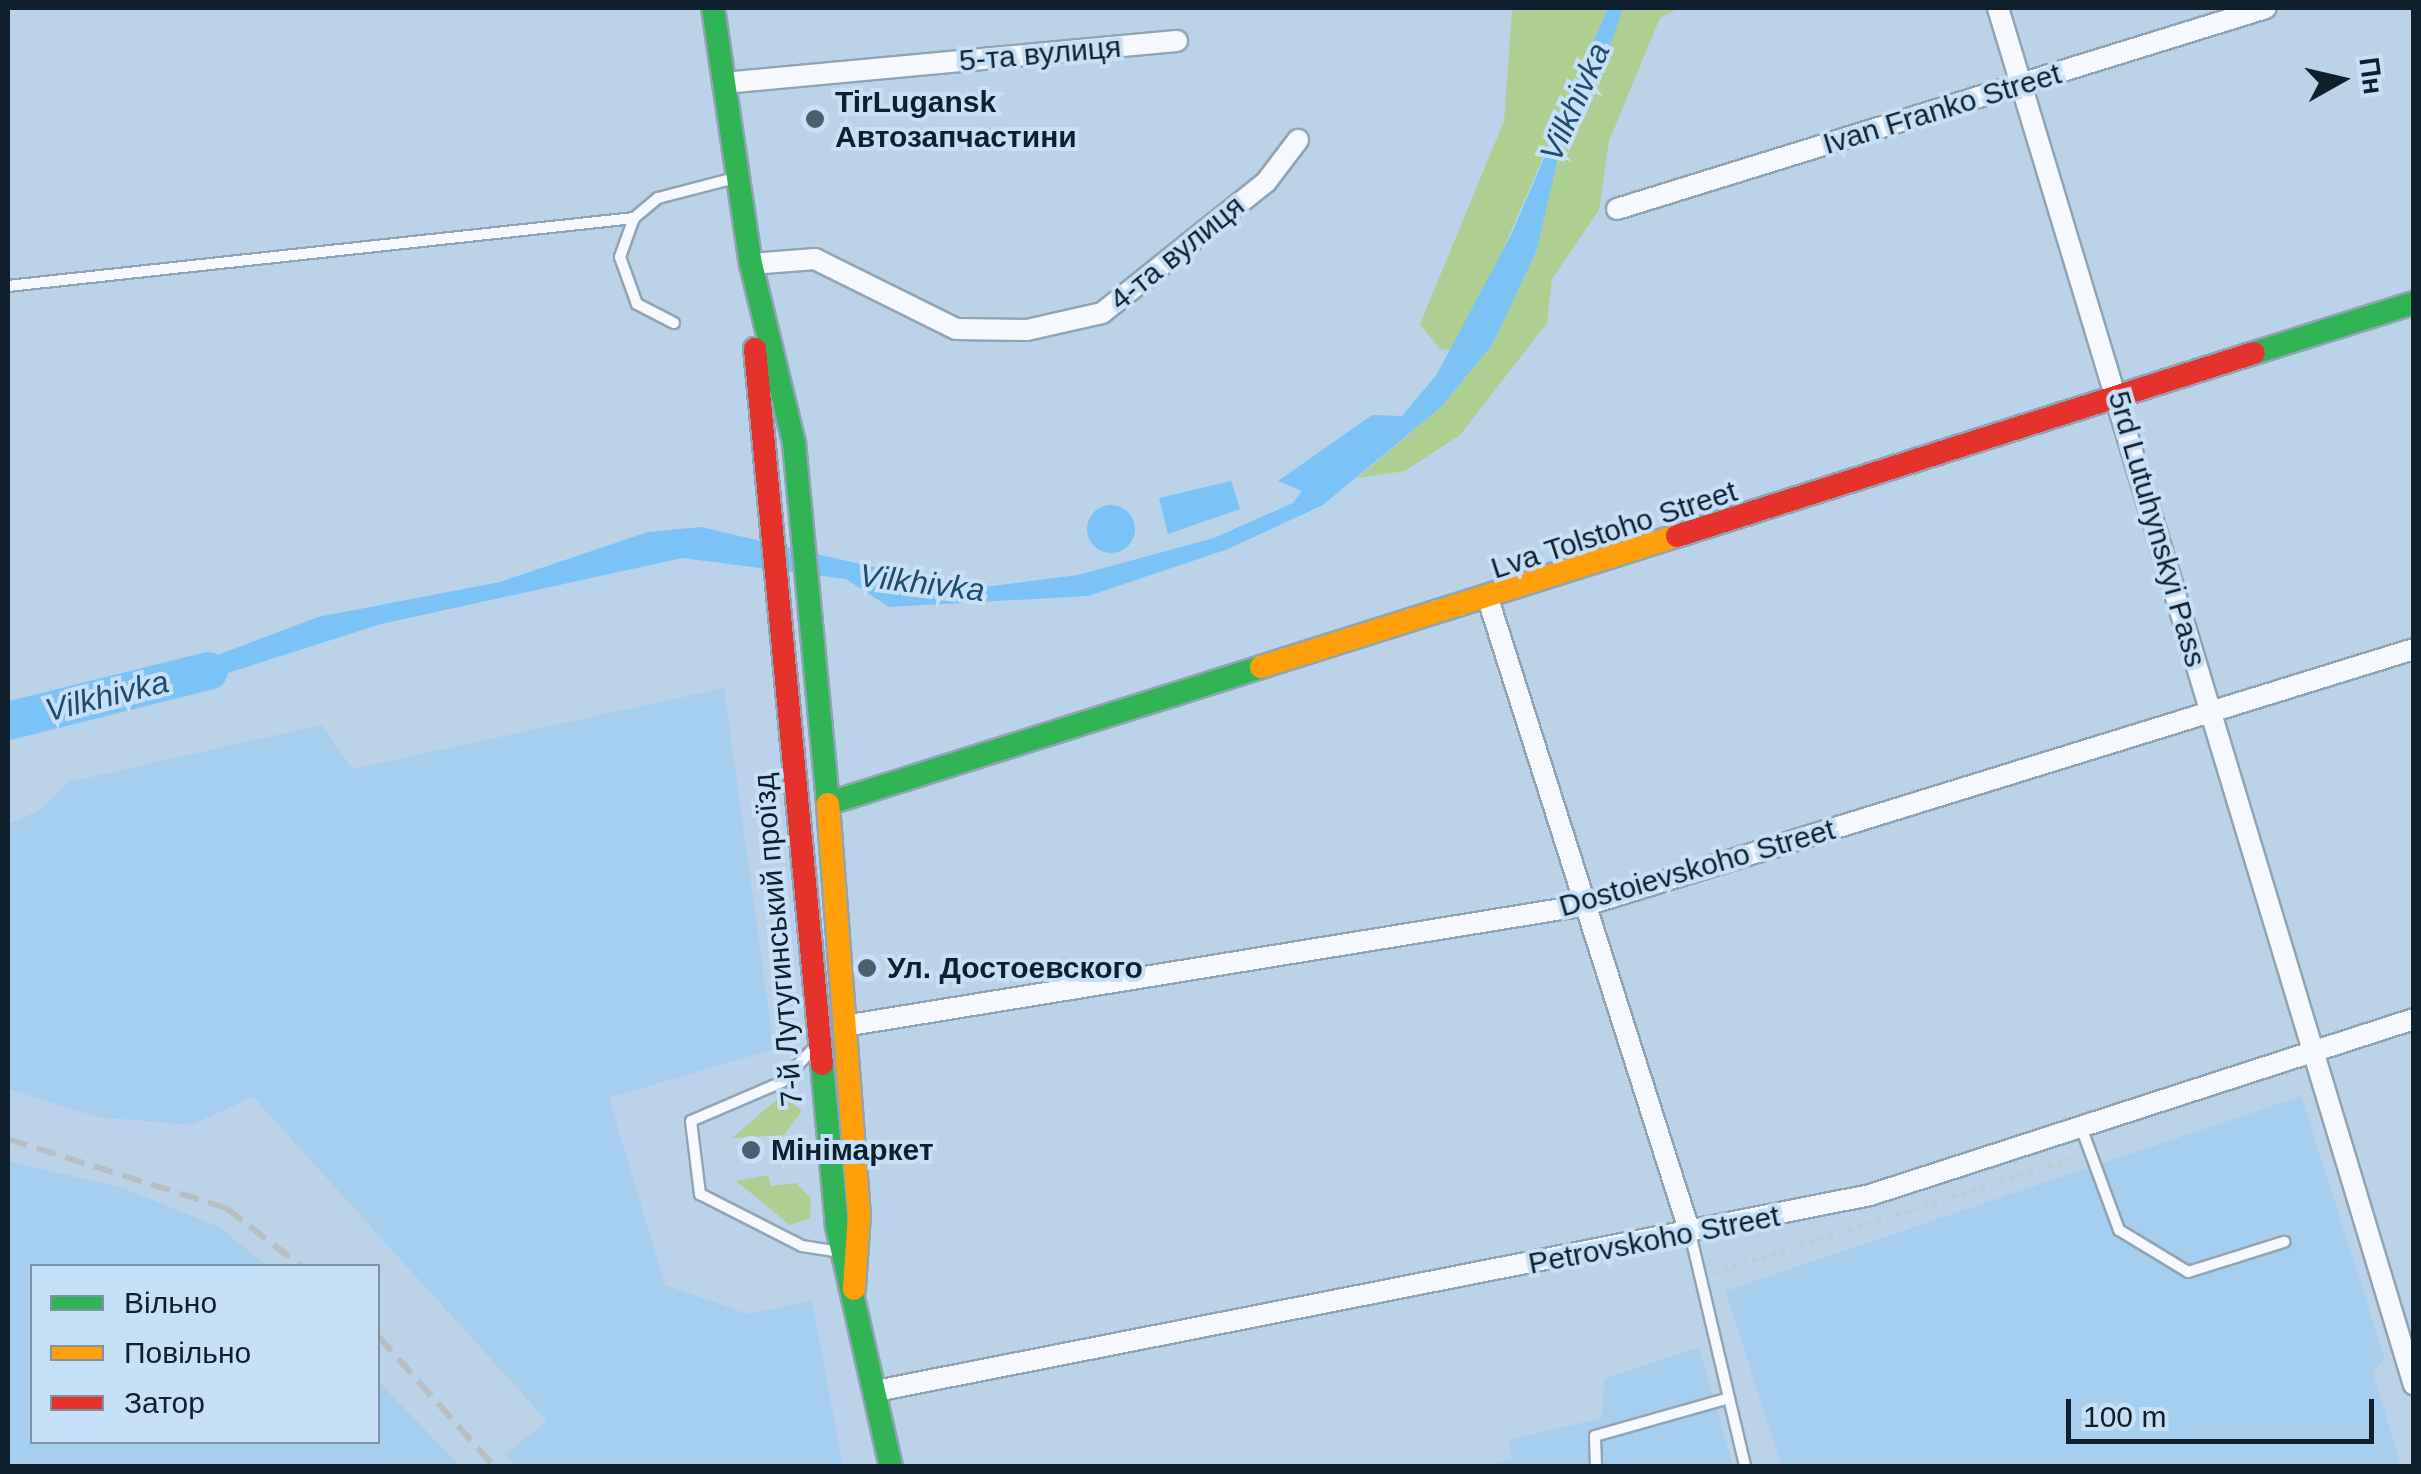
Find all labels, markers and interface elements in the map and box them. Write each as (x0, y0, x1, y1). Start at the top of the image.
street label: 5-та вулиця (958, 29, 1122, 79)
north arrow (2291, 30, 2391, 130)
water label: Vilkhivka (1532, 37, 1618, 167)
text: Пн (2353, 55, 2389, 96)
street label: Ivan Franko Street (1819, 56, 2065, 162)
place label: TirLugansk Автозапчастини (835, 84, 1077, 154)
marker: TirLugansk Автозапчастини (804, 108, 826, 130)
street label: 4-та вулиця (1103, 188, 1251, 318)
street label: 5rd Lutuhynskyi Pass (2100, 387, 2214, 671)
street label: Lva Tolstoho Street (1486, 473, 1742, 587)
water label: Vilkhivka (857, 556, 987, 610)
water label: Vilkhivka (41, 662, 173, 730)
street label: 7-й Лутугинський проїзд (746, 772, 810, 1108)
street label: Dostoievskoho Street (1555, 811, 1839, 925)
place label: Ул. Достоевского (887, 950, 1143, 986)
marker: Ул. Достоевского (856, 957, 878, 979)
place label: Мінімаркет (771, 1132, 934, 1168)
marker: Мінімаркет (740, 1139, 762, 1161)
street label: Petrovskoho Street (1525, 1198, 1783, 1282)
legend (30, 1264, 380, 1444)
text: Вільно (124, 1286, 217, 1319)
text: Повільно (124, 1336, 251, 1369)
scale bar (2071, 1379, 2378, 1441)
text: Затор (124, 1386, 205, 1419)
text: 100 m (2083, 1400, 2166, 1433)

